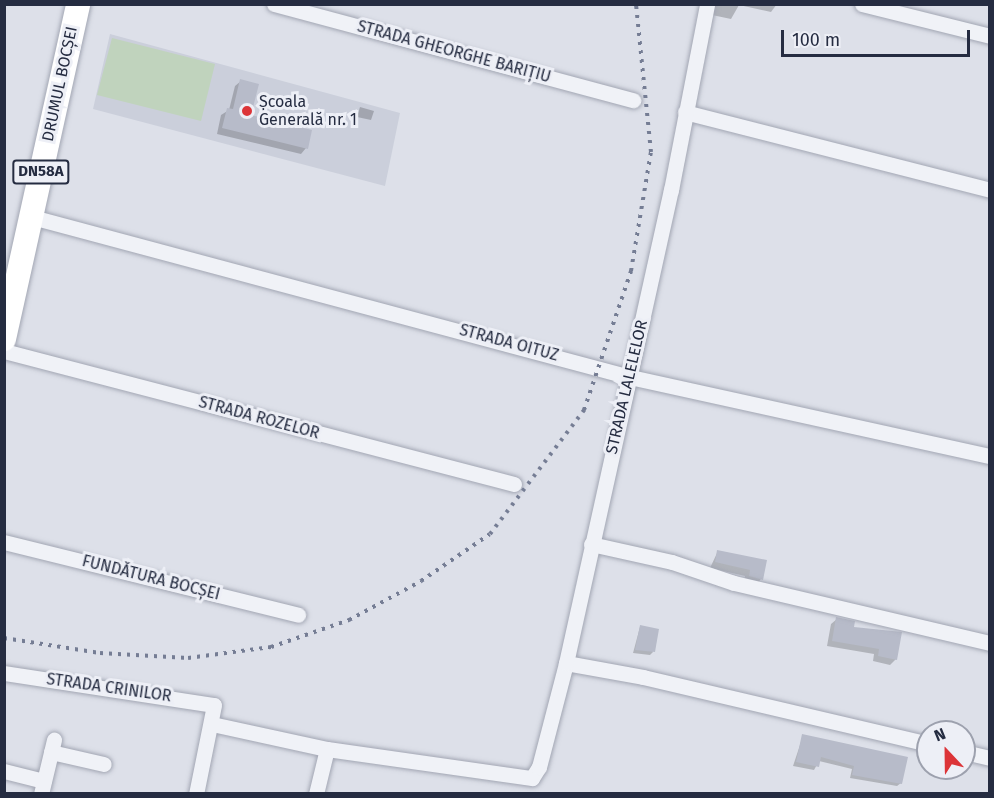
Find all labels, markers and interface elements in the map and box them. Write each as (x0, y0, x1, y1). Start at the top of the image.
street label: STRADA GHEORGHE BARIȚIU (355, 17, 553, 87)
scale bar (784, 18, 973, 56)
street label: DRUMUL BOCȘEI (38, 25, 82, 143)
text: 100 m (792, 29, 840, 51)
place label: Școala Generală nr. 1 (259, 92, 357, 130)
marker: Școala Generală nr. 1 (240, 104, 254, 118)
road number: DN58A (11, 160, 71, 184)
street label: STRADA LALELELOR (602, 318, 652, 456)
street label: STRADA OITUZ (457, 321, 561, 365)
street label: STRADA ROZELOR (197, 393, 321, 443)
street label: FUNDĂTURA BOCȘEI (80, 552, 222, 604)
street label: STRADA CRINILOR (45, 670, 173, 706)
north arrow (916, 720, 976, 780)
text: N (931, 724, 948, 745)

